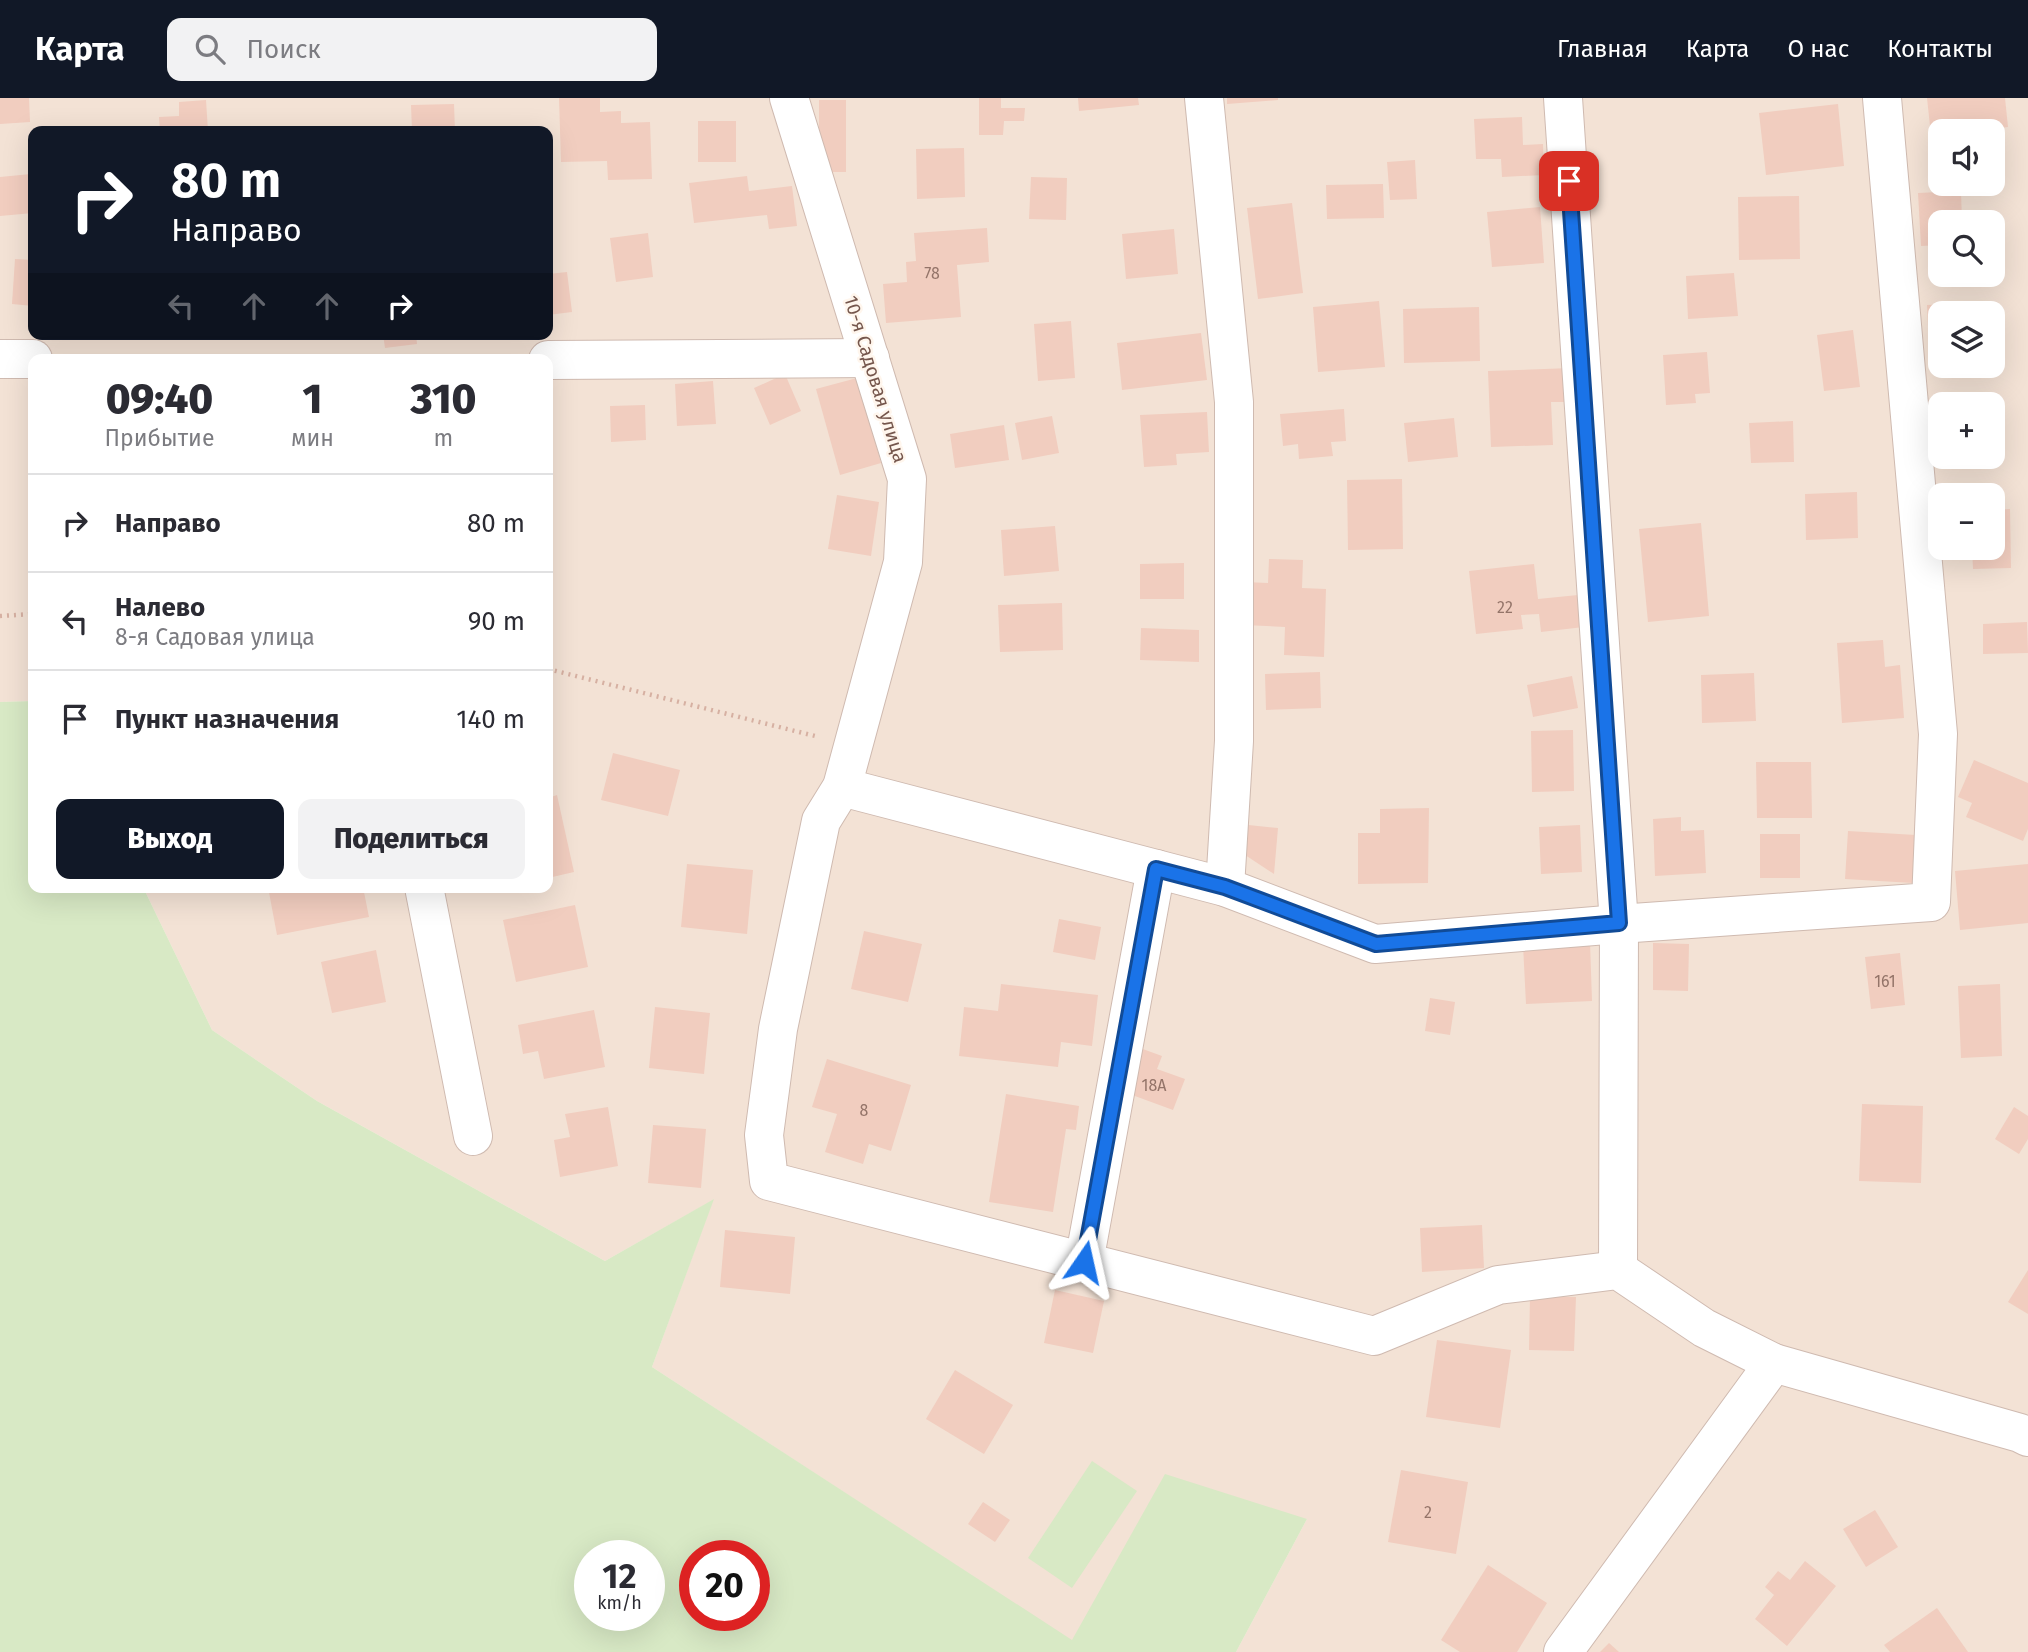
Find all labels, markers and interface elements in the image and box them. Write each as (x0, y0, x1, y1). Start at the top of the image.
search box (167, 18, 657, 81)
text: Карта (35, 29, 125, 69)
icon: search (191, 30, 229, 68)
text: Поиск (247, 34, 321, 65)
text: Главная (1557, 35, 1648, 63)
text: Карта (1686, 35, 1749, 63)
text: О нас (1787, 35, 1849, 63)
text: Контакты (1887, 35, 1993, 63)
map controls (1928, 119, 2005, 560)
button: sound (1928, 119, 2005, 196)
text: 80 m (171, 151, 281, 210)
pin (1539, 151, 1599, 211)
icon: right (56, 154, 147, 245)
icon: arrive (1550, 162, 1588, 200)
button: search (1928, 210, 2005, 287)
text: Направо (171, 211, 302, 249)
house number: 78 (924, 264, 940, 283)
icon: left (162, 287, 200, 325)
icon: ahead (235, 287, 273, 325)
icon: ahead (308, 287, 346, 325)
icon: right (381, 287, 419, 325)
street label: 10-я Садовая улица (839, 293, 912, 465)
button: layers (1928, 301, 2005, 378)
text: 09:40 (106, 374, 213, 424)
text: 1 (303, 374, 322, 424)
text: 310 (410, 374, 476, 424)
button: + (1928, 392, 2005, 469)
text: Прибытие (105, 424, 214, 452)
text: мин (291, 424, 334, 452)
text: m (434, 424, 453, 452)
button: − (1928, 483, 2005, 560)
icon: right (56, 504, 94, 542)
text: Направо (115, 508, 221, 539)
text: 80 m (467, 508, 525, 539)
text: Налево (115, 592, 205, 623)
house number: 22 (1497, 598, 1513, 617)
icon: left (56, 602, 94, 640)
text: 90 m (468, 606, 525, 637)
text: 8-я Садовая улица (115, 623, 315, 651)
icon: arrive (56, 700, 94, 738)
text: Пункт назначения (115, 704, 339, 735)
text: 140 m (456, 704, 525, 735)
button: Выход (56, 799, 284, 879)
button: Поделиться (298, 799, 525, 879)
house number: 161 (1874, 972, 1896, 991)
house number: 18А (1142, 1076, 1167, 1095)
house number: 8 (860, 1101, 869, 1120)
position arrow (1047, 1225, 1121, 1299)
house number: 2 (1424, 1503, 1432, 1522)
speed limit sign: 20 (679, 1540, 770, 1631)
text: 12 (602, 1555, 637, 1597)
text: km/h (597, 1592, 642, 1614)

